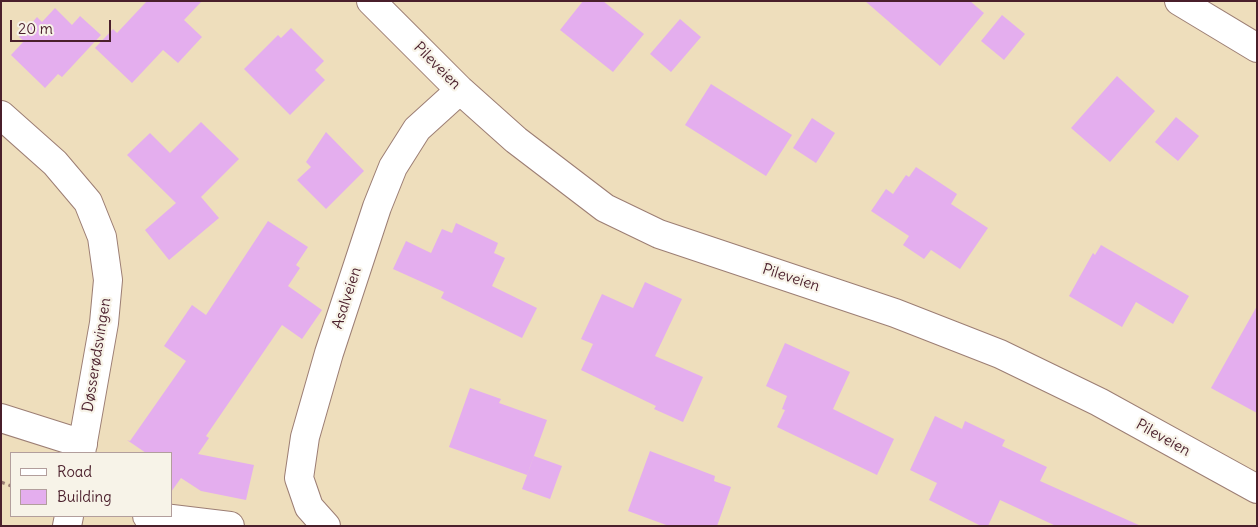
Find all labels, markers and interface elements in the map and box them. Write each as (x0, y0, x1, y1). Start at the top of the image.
scale bar (12, 10, 114, 42)
text: 20 m (18, 19, 53, 38)
street label: Pileveien (410, 39, 464, 93)
street label: Pileveien (760, 260, 822, 296)
street label: Asalveien (329, 265, 365, 331)
street label: Døsserødsvingen (79, 297, 115, 413)
street label: Pileveien (1133, 416, 1193, 460)
legend (10, 452, 172, 517)
text: Road (57, 462, 92, 481)
text: Building (57, 487, 112, 506)

